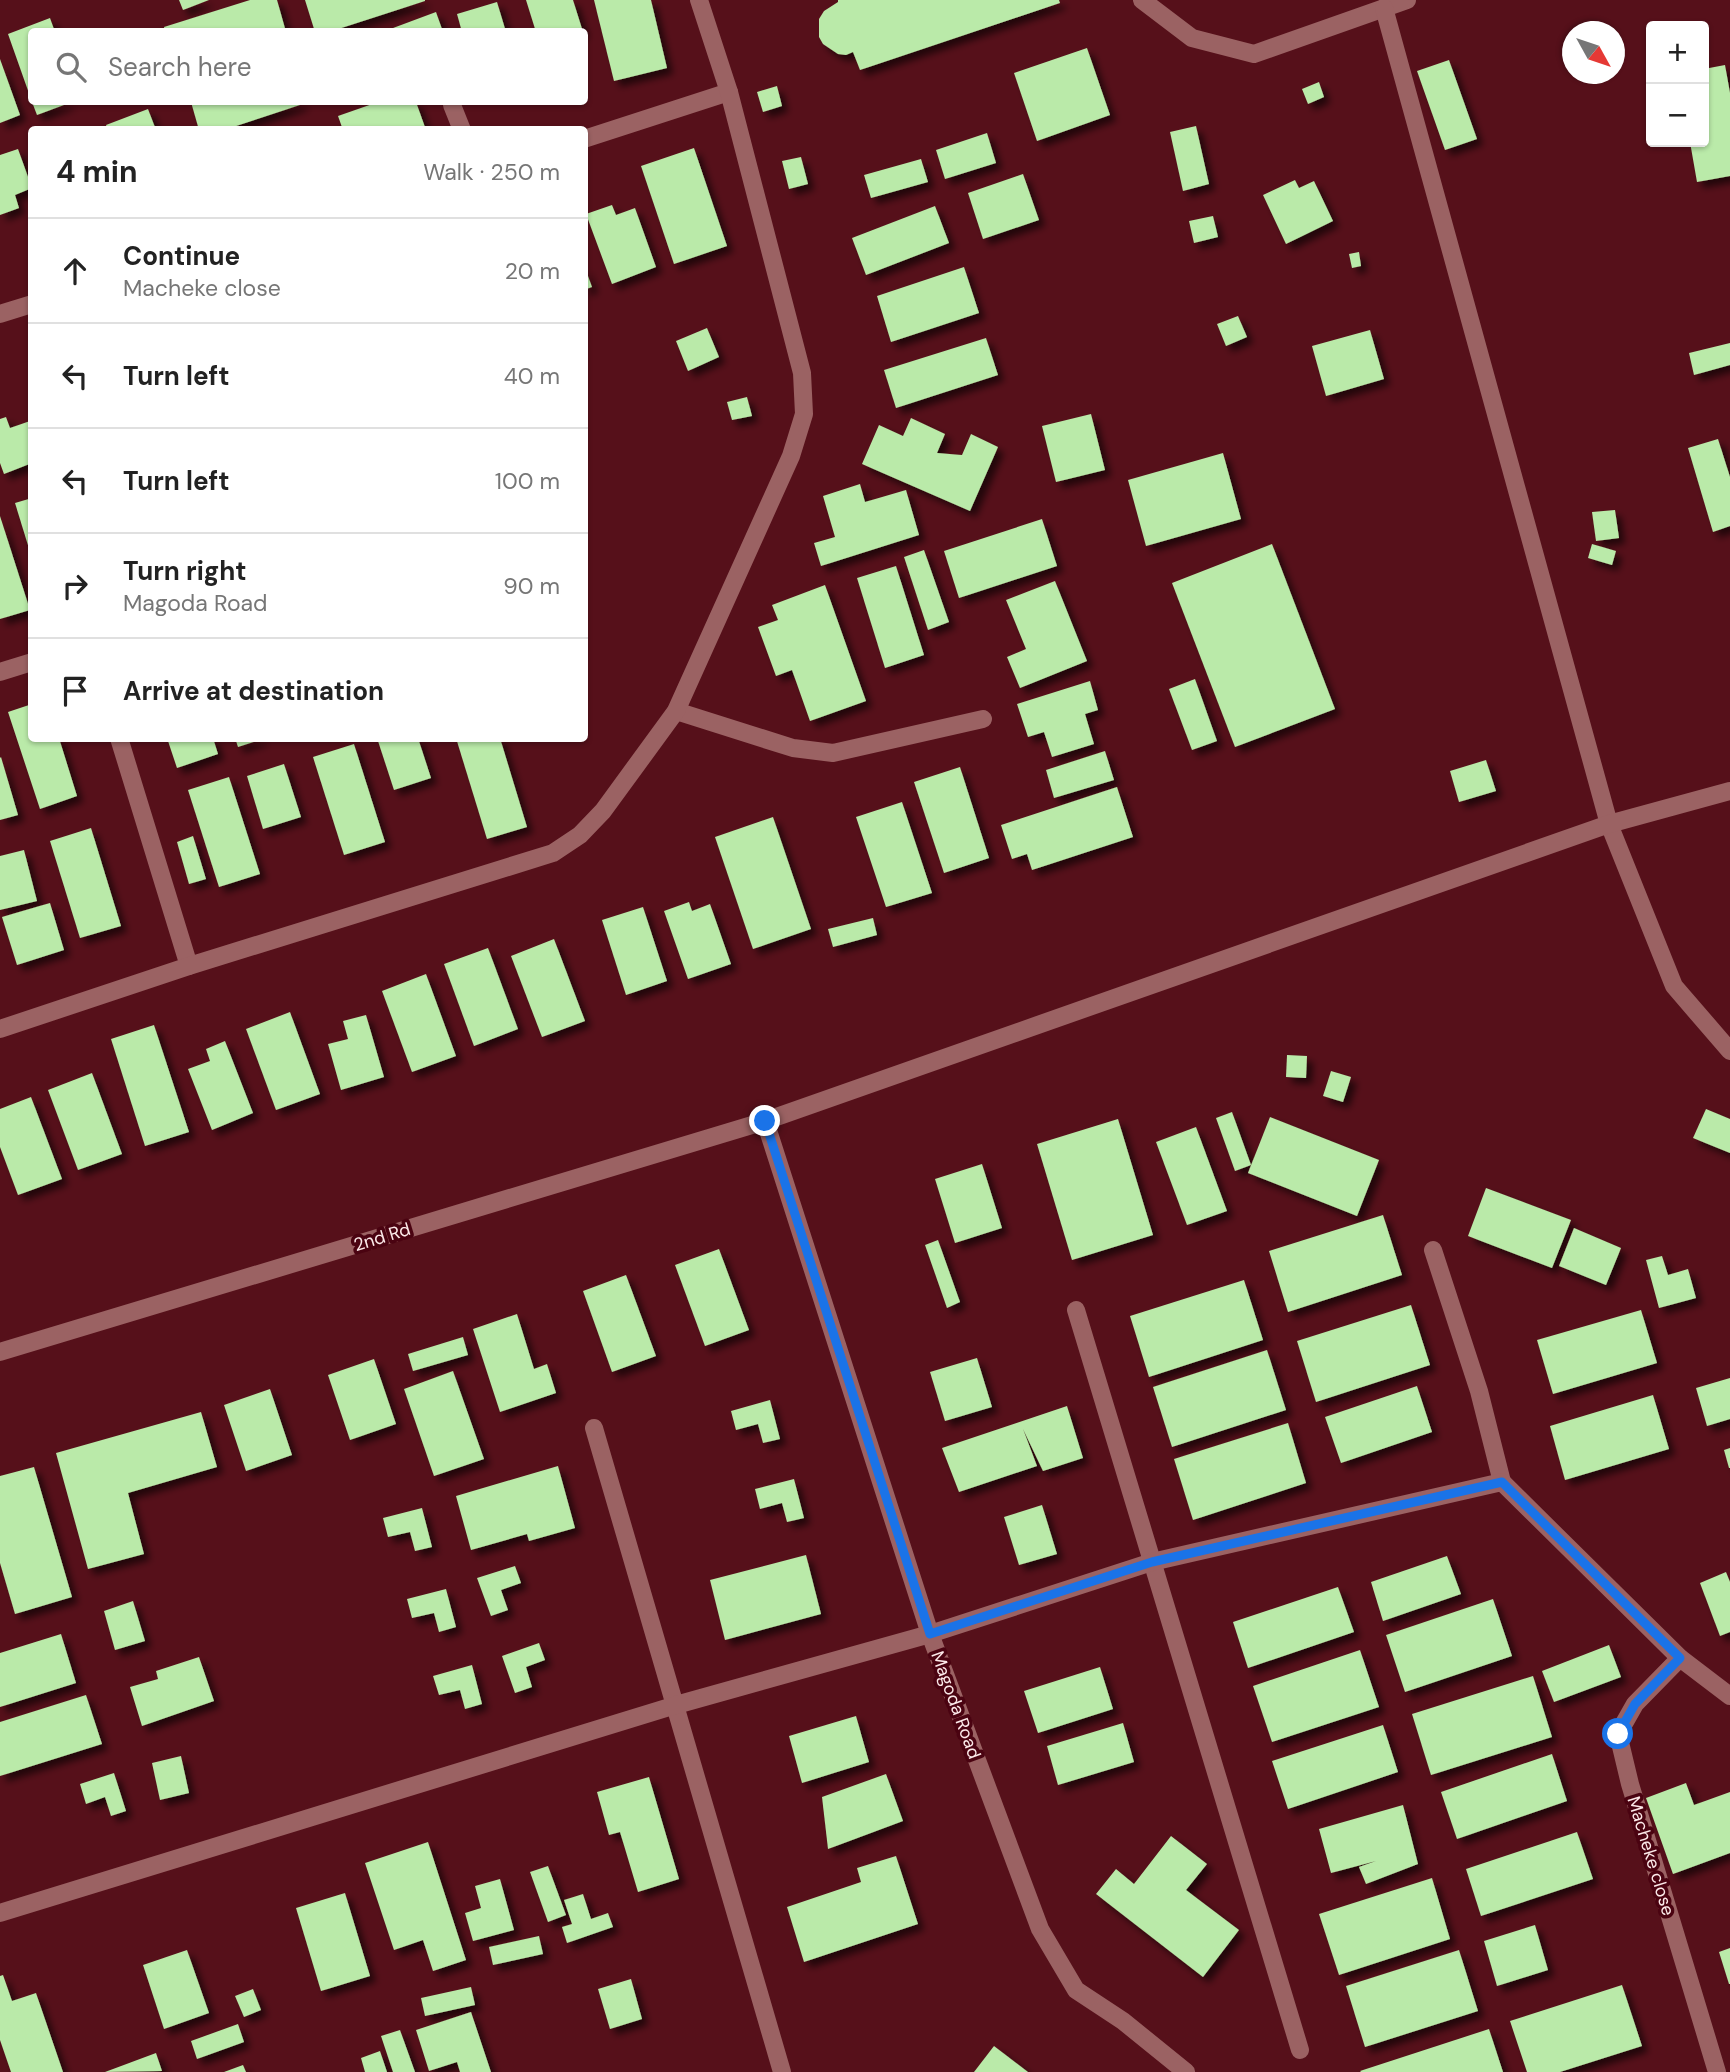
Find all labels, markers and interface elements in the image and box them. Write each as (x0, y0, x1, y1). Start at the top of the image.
north arrow (1562, 21, 1625, 84)
map controls (1646, 21, 1709, 147)
button: + (1646, 21, 1709, 84)
search box (28, 28, 588, 105)
icon: search (52, 48, 90, 86)
text: Search here (108, 50, 251, 84)
button: − (1646, 84, 1709, 147)
text: 4 min (56, 152, 138, 191)
text: Walk · 250 m (423, 157, 560, 187)
text: Continue (123, 239, 240, 273)
icon: ahead (56, 252, 94, 290)
text: 20 m (505, 256, 560, 286)
text: Macheke close (123, 273, 281, 303)
icon: left (56, 357, 94, 395)
text: Turn left (123, 359, 230, 393)
text: 40 m (504, 361, 560, 391)
icon: left (56, 462, 94, 500)
text: Turn left (123, 464, 230, 498)
text: 100 m (495, 466, 560, 496)
text: Turn right (123, 554, 247, 588)
icon: right (56, 567, 94, 605)
text: 90 m (503, 571, 560, 601)
text: Magoda Road (123, 588, 267, 618)
icon: arrive (56, 672, 94, 710)
text: Arrive at destination (123, 674, 384, 708)
route end (749, 1105, 780, 1136)
street label: 2nd Rd (351, 1217, 413, 1257)
street label: Magoda Road (925, 1648, 987, 1762)
route start (1602, 1718, 1633, 1749)
street label: Macheke close (1621, 1793, 1681, 1919)

